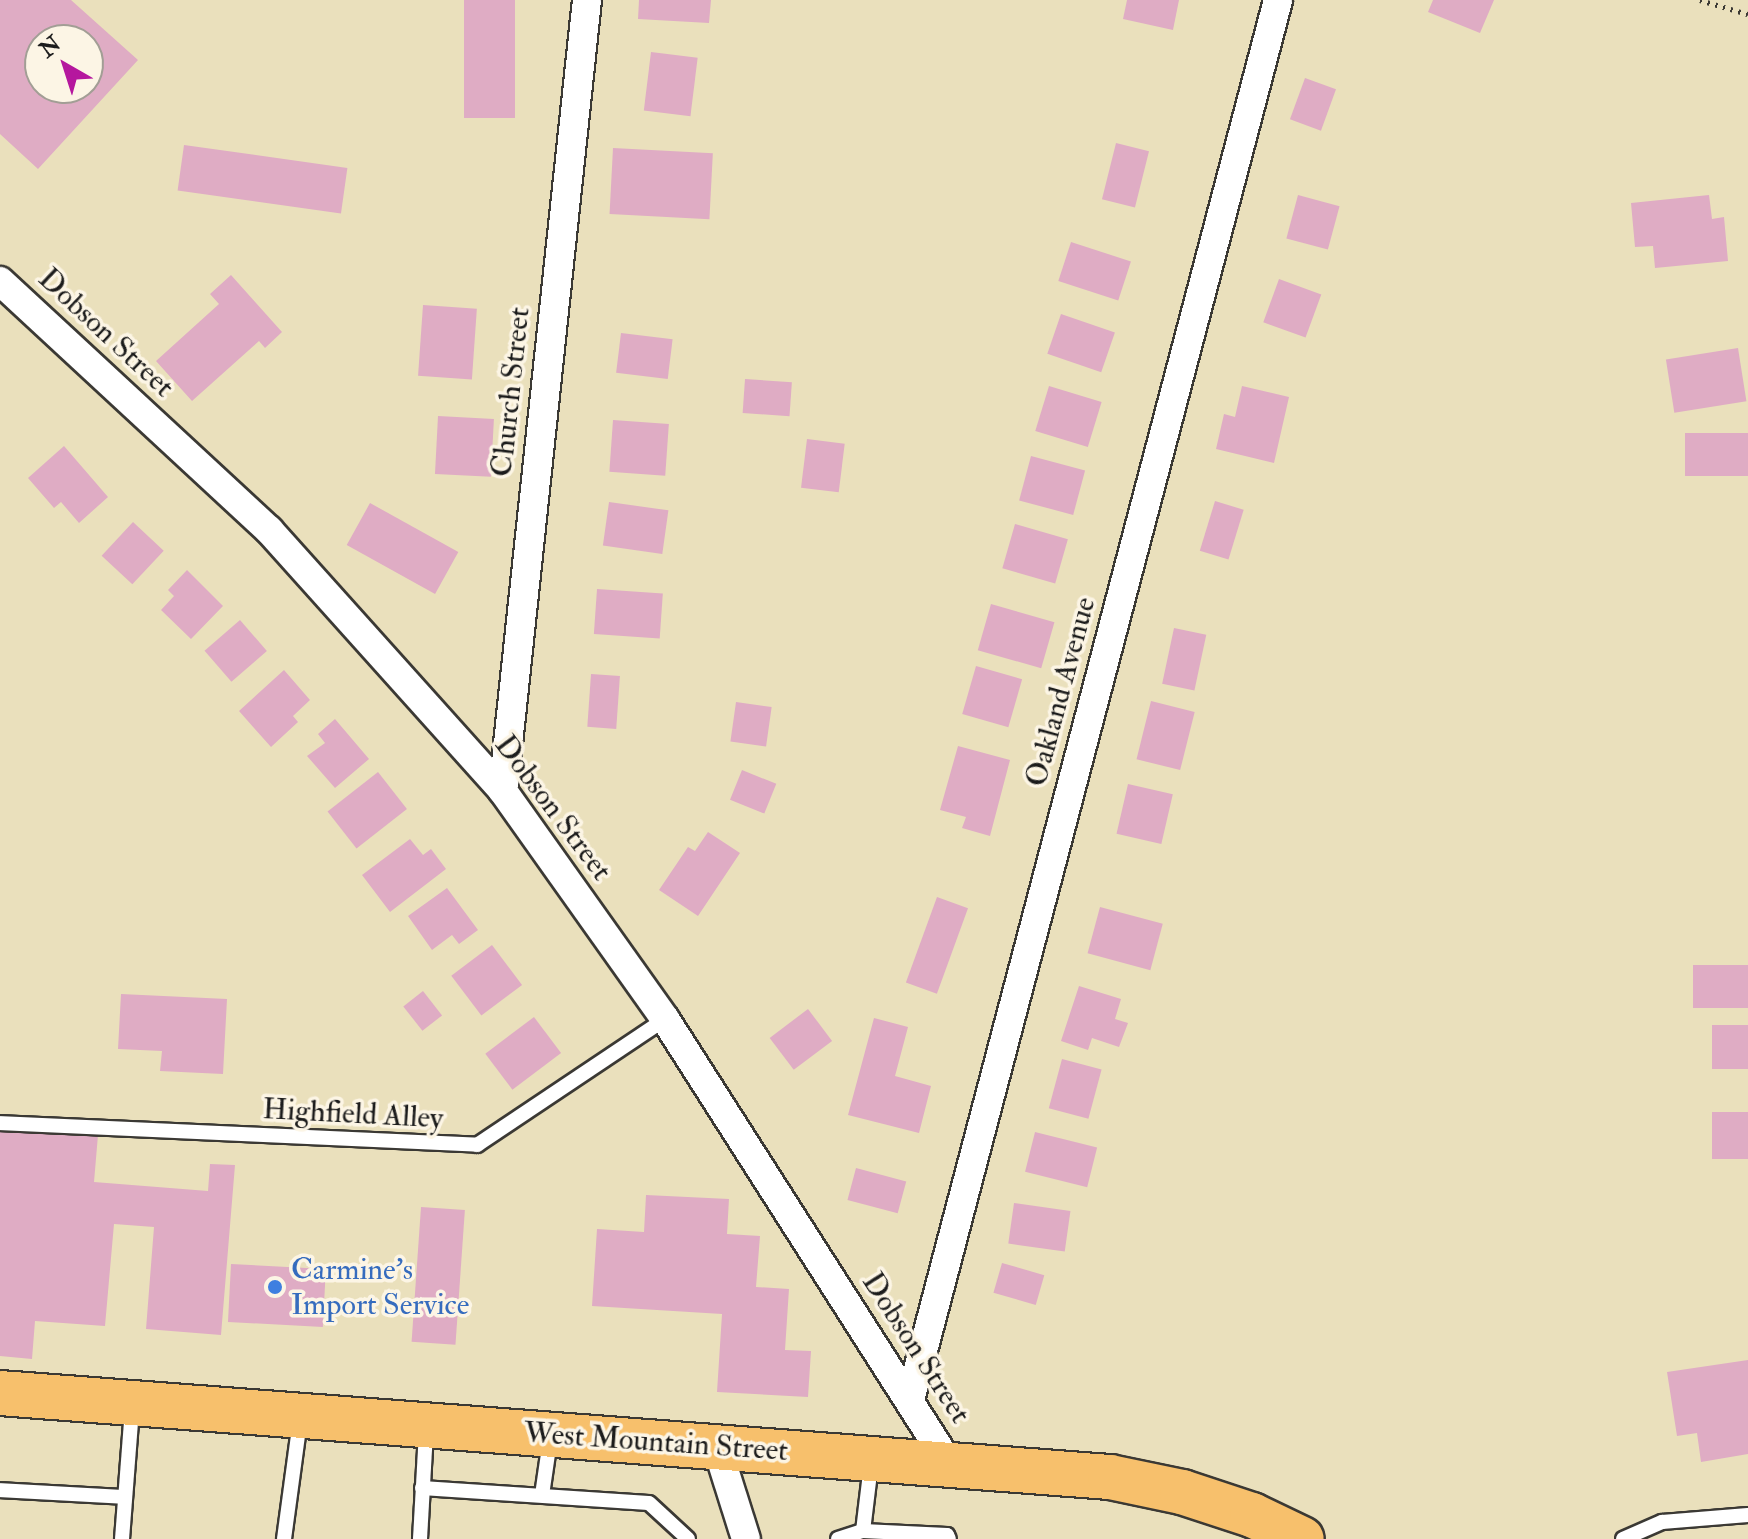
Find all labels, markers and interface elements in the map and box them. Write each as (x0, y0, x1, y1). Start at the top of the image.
north arrow (24, 24, 104, 104)
text: N (34, 30, 67, 64)
street label: Dobson Street (31, 261, 181, 405)
street label: Church Street (484, 305, 538, 479)
street label: Oakland Avenue (1018, 593, 1104, 791)
street label: Dobson Street (487, 728, 619, 888)
street label: Highfield Alley (262, 1091, 444, 1137)
place label: Carmine's Import Service (291, 1252, 469, 1322)
street label: Dobson Street (854, 1266, 978, 1430)
marker: Carmine's Import Service (266, 1278, 284, 1296)
street label: West Mountain Street (523, 1415, 789, 1469)

